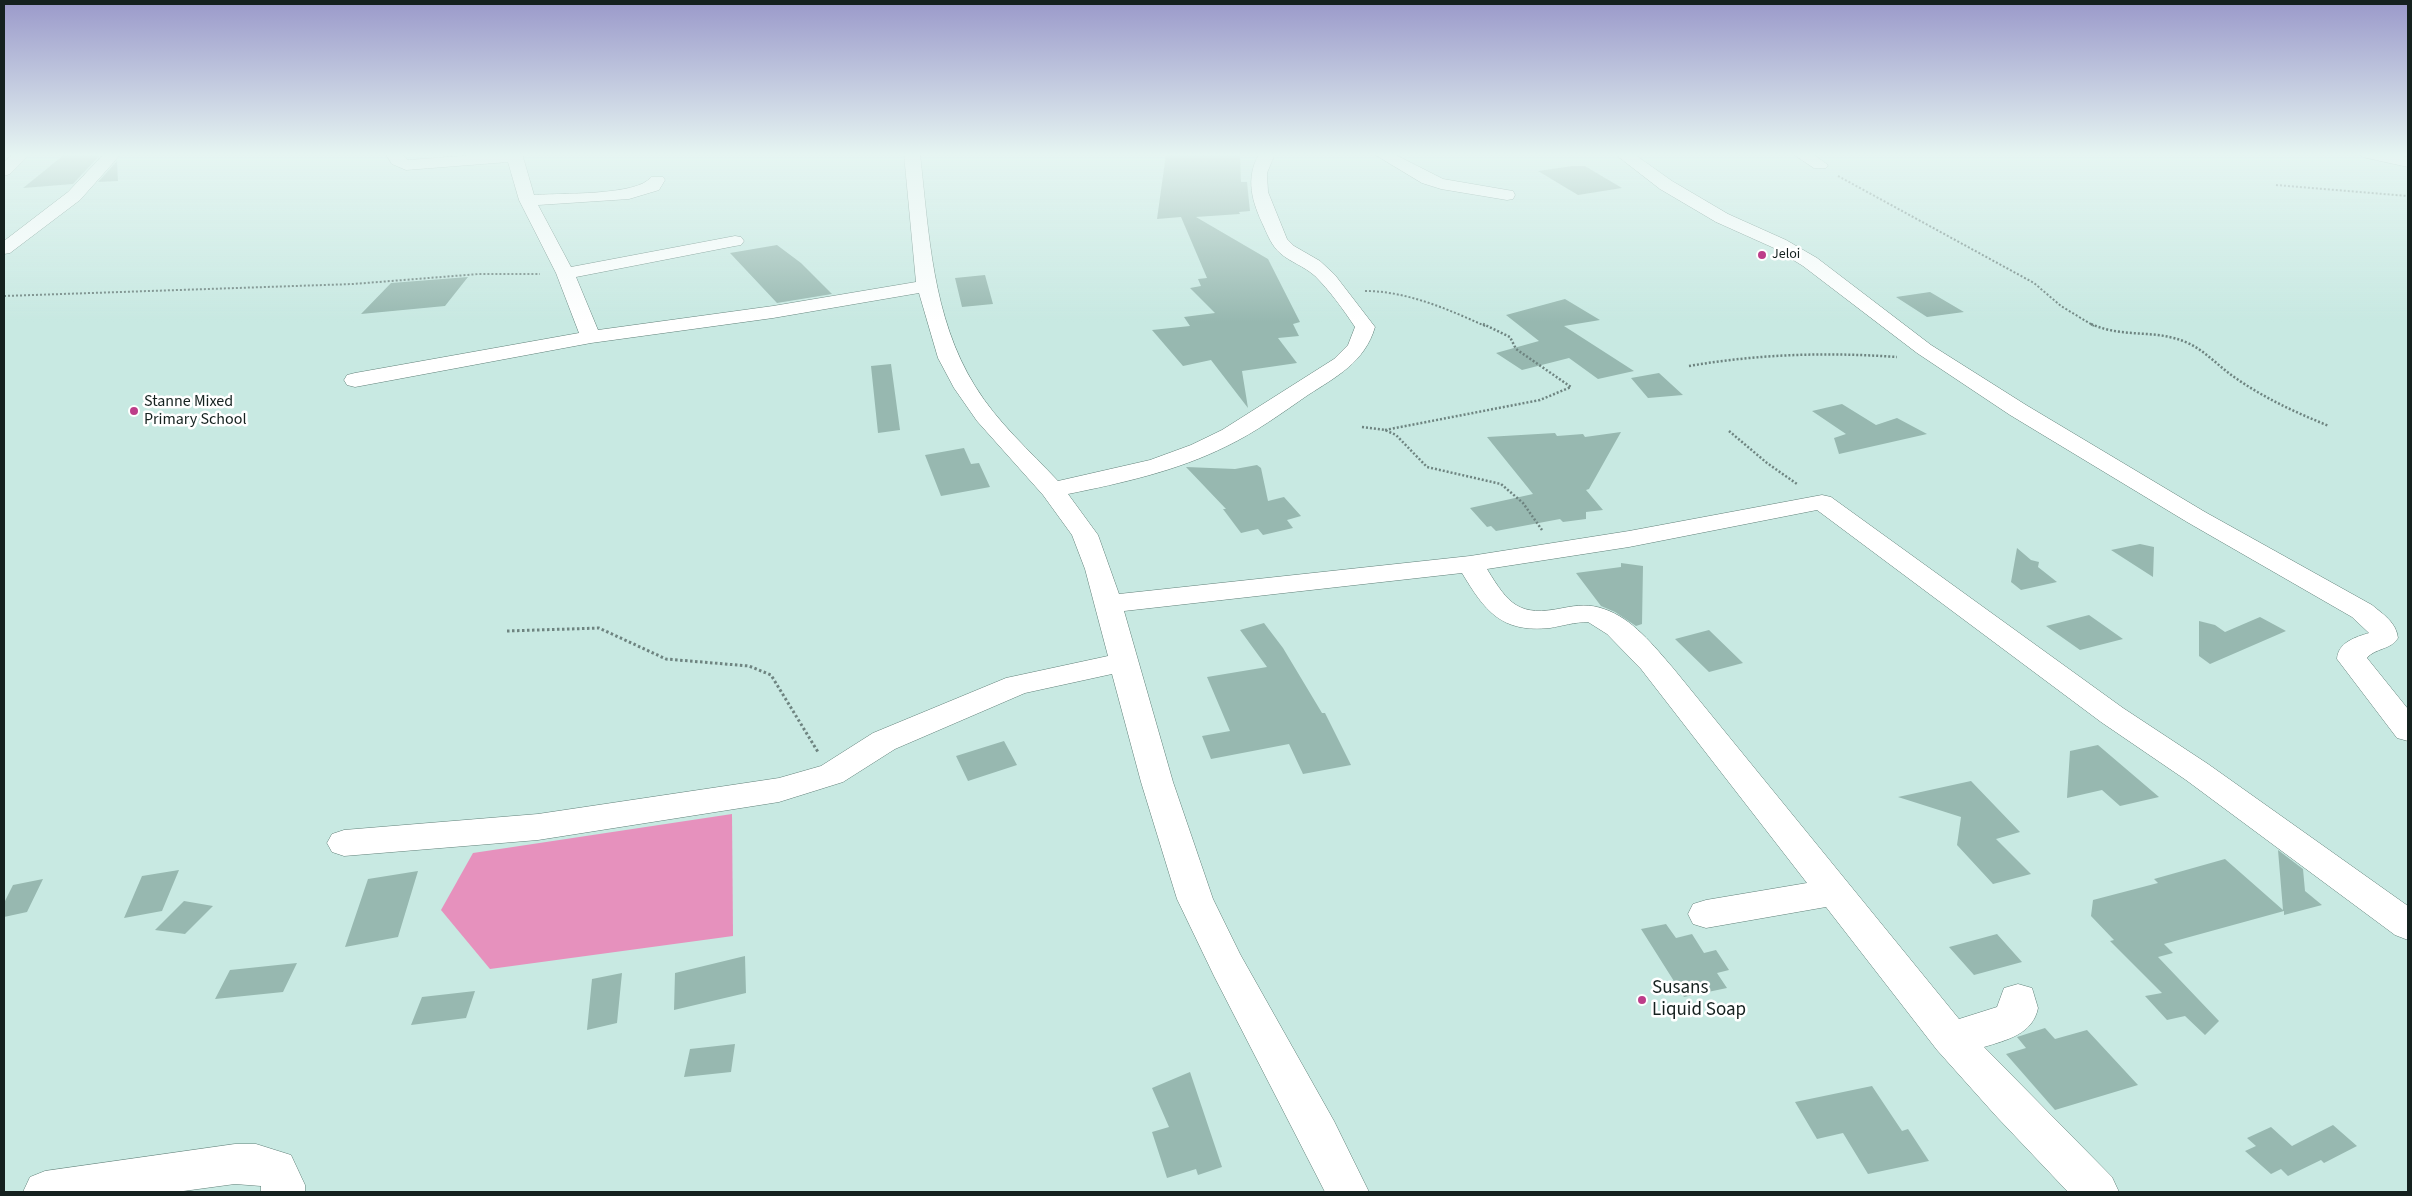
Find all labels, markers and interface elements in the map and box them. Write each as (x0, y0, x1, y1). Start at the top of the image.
place label: Jeloi (1772, 247, 1800, 263)
marker: Jeloi (1756, 249, 1768, 261)
place label: Stanne Mixed Primary School (144, 392, 246, 430)
marker: Stanne Mixed Primary School (128, 405, 140, 417)
place label: Susans Liquid Soap (1652, 978, 1746, 1022)
marker: Susans Liquid Soap (1636, 994, 1648, 1006)

